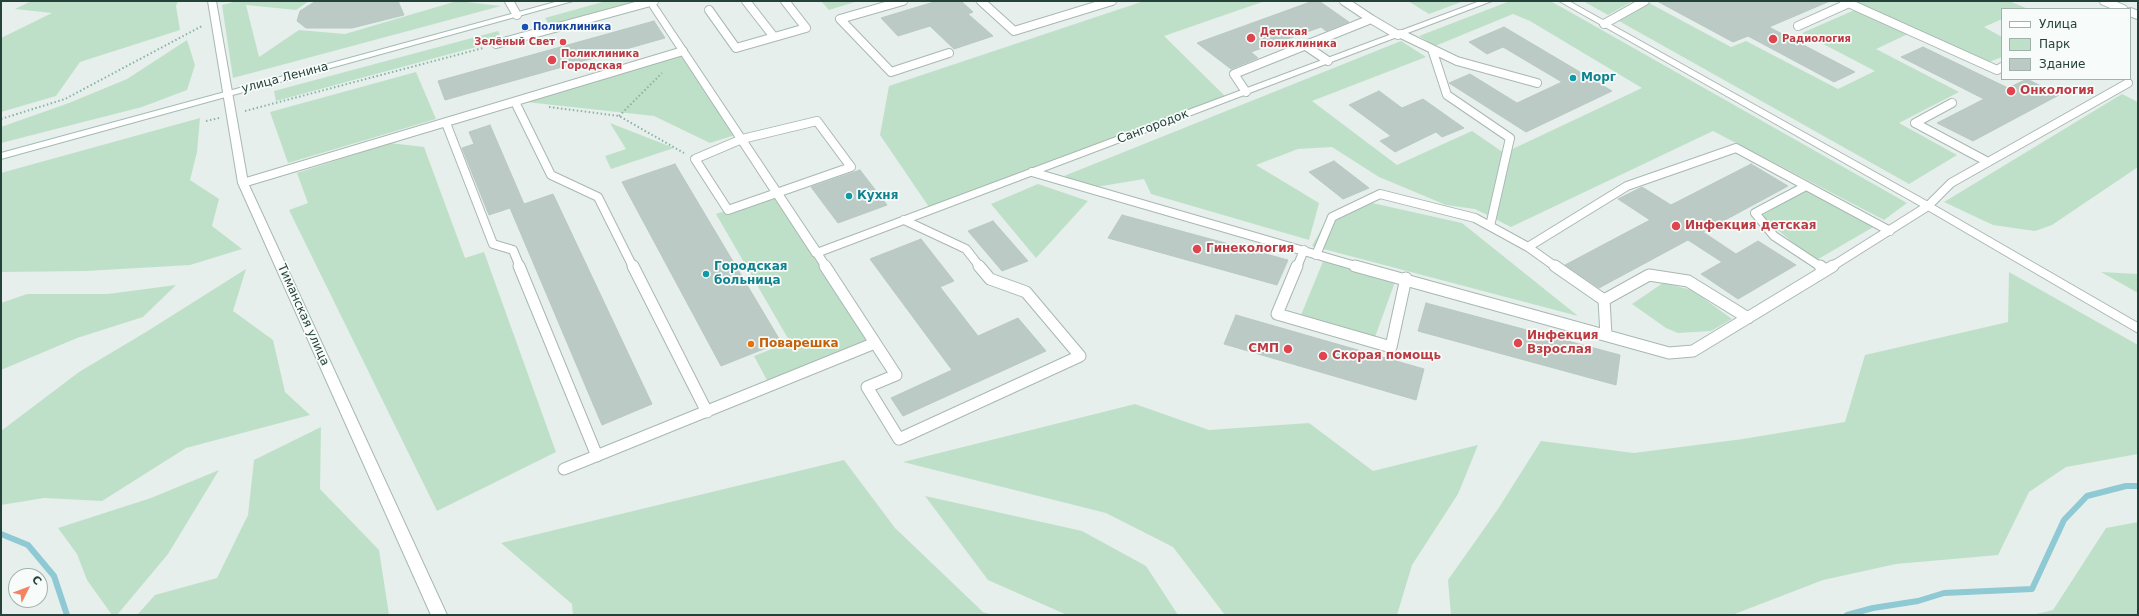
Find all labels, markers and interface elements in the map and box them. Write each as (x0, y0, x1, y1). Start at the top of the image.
legend (2001, 8, 2131, 80)
text: Улица (2039, 17, 2077, 31)
place label: Поликлиника (533, 21, 611, 33)
marker: Поликлиника (520, 22, 530, 32)
place label: Детская поликлиника (1260, 26, 1337, 50)
marker: Детская поликлиника (1245, 32, 1257, 44)
marker: Радиология (1767, 33, 1779, 45)
place label: Радиология (1782, 33, 1851, 45)
place label: Зелёный Свет (474, 36, 555, 48)
marker: Зелёный Свет (558, 37, 568, 47)
text: Парк (2039, 37, 2070, 51)
place label: Поликлиника Городская (561, 48, 639, 72)
marker: Поликлиника Городская (546, 54, 558, 66)
text: Здание (2039, 57, 2085, 71)
street label: улица Ленина (240, 60, 330, 96)
place label: Морг (1581, 71, 1616, 85)
marker: Морг (1568, 73, 1578, 83)
place label: Онкология (2020, 84, 2094, 98)
marker: Онкология (2005, 85, 2017, 97)
street label: Сангородок (1115, 107, 1191, 147)
place label: Кухня (857, 189, 898, 203)
marker: Кухня (844, 191, 854, 201)
place label: Инфекция детская (1685, 219, 1817, 233)
marker: Инфекция детская (1670, 220, 1682, 232)
place label: Гинекология (1206, 242, 1294, 256)
marker: Гинекология (1191, 243, 1203, 255)
place label: Городская больница (714, 260, 787, 288)
street label: Тиманская улица (274, 262, 332, 368)
marker: Городская больница (701, 269, 711, 279)
place label: Инфекция Взрослая (1527, 329, 1599, 357)
place label: Поварешка (759, 337, 839, 351)
marker: Инфекция Взрослая (1512, 337, 1524, 349)
marker: Поварешка (746, 339, 756, 349)
place label: СМП (1248, 342, 1279, 356)
marker: СМП (1282, 343, 1294, 355)
place label: Скорая помощь (1332, 349, 1441, 363)
marker: Скорая помощь (1317, 350, 1329, 362)
north arrow (8, 568, 48, 608)
text: С (29, 573, 44, 588)

